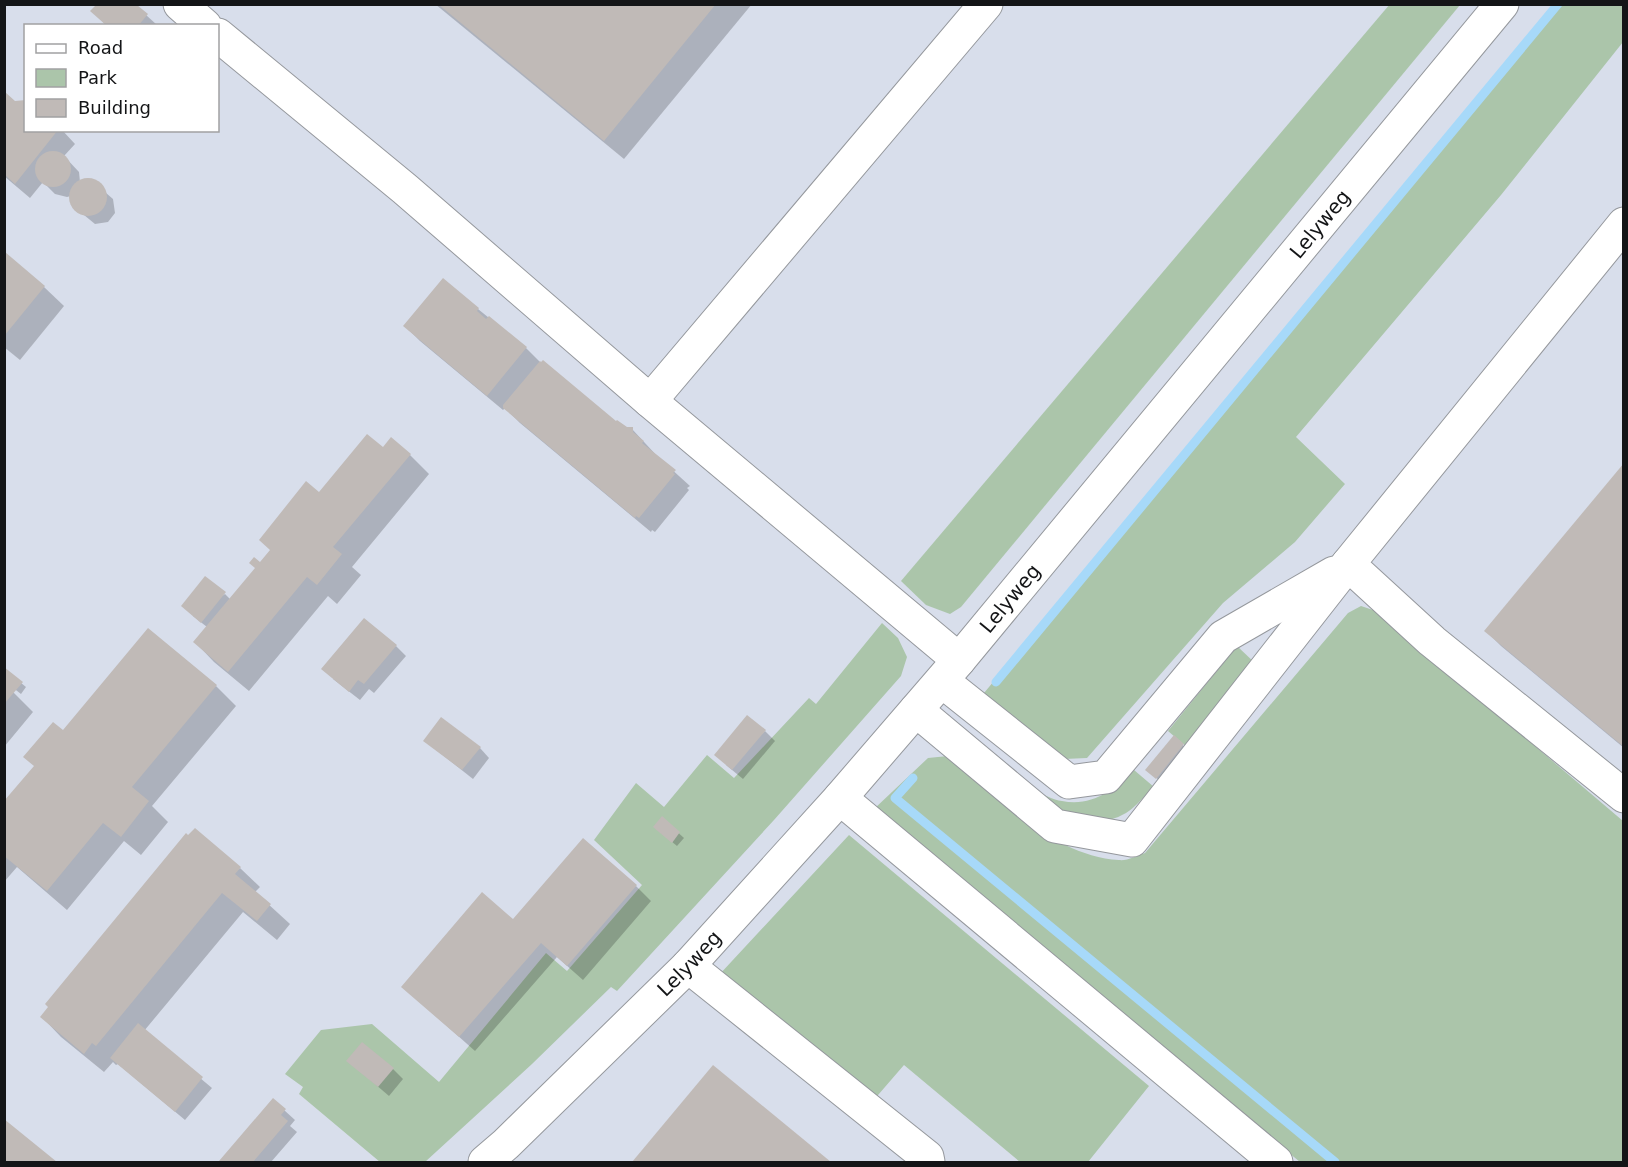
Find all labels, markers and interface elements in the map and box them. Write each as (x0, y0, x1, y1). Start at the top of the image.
legend (24, 24, 219, 132)
text: Road (78, 37, 123, 58)
text: Park (78, 67, 117, 88)
text: Building (78, 97, 151, 118)
street label: Lelyweg (1285, 185, 1355, 263)
street label: Lelyweg (975, 559, 1045, 638)
street label: Lelyweg (652, 926, 726, 1001)

